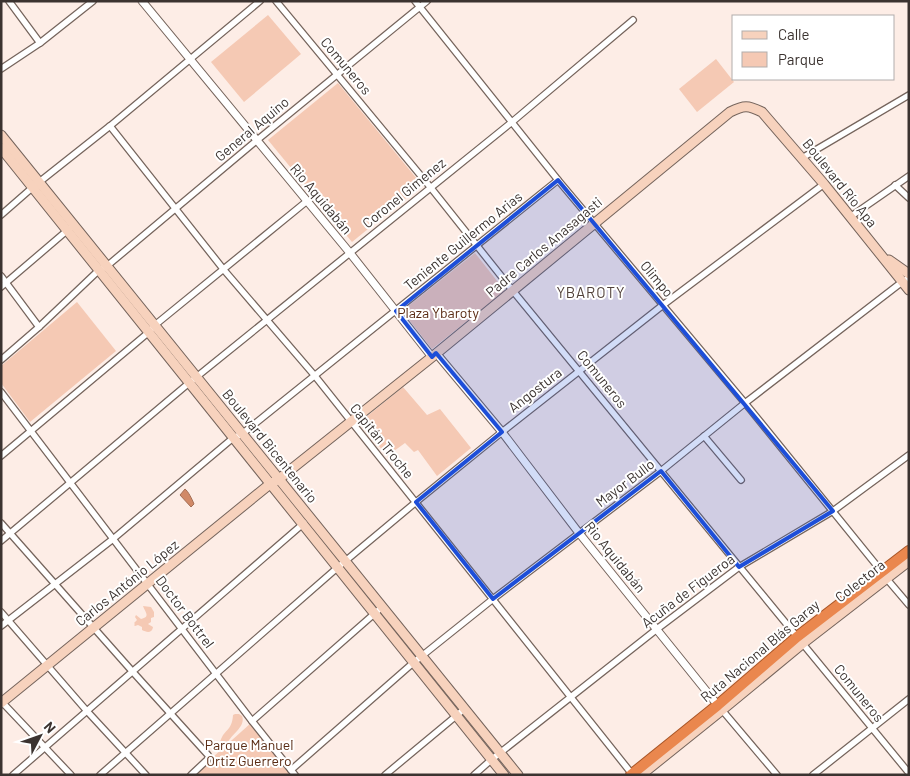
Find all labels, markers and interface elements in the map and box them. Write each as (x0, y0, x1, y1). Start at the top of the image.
legend (732, 15, 895, 80)
text: Calle (778, 25, 810, 43)
street label: Comuneros (318, 34, 375, 98)
text: Parque (778, 50, 824, 68)
street label: General Aquino (211, 93, 292, 164)
street label: Boulevard Río Apa (800, 135, 881, 230)
street label: Coronel Gimenez (359, 154, 449, 231)
street label: Rio Aquidabán (287, 160, 356, 237)
street label: Teniente Guillermo Arias (400, 187, 525, 294)
street label: Padre Carlos Anasagasti (482, 193, 605, 300)
street label: Olimpo (637, 257, 678, 300)
district label: YBAROTY (557, 283, 625, 301)
park label: Plaza Ybaroty (397, 304, 479, 321)
street label: Comuneros (574, 346, 631, 411)
street label: Angostura (505, 364, 565, 416)
street label: Boulevard Bicentenario (219, 385, 322, 506)
street label: Capitán Troche (347, 400, 418, 482)
street label: Mayor Bullo (592, 455, 657, 510)
street label: Rio Aquidabán (582, 518, 649, 596)
street label: Carlos António López (72, 536, 182, 629)
street label: Acuña de Figueroa (638, 550, 738, 631)
street label: Colectora (831, 556, 888, 605)
street label: Doctor Bottrel (153, 572, 218, 651)
street label: Ruta Nacional Blás Garay (697, 596, 823, 705)
street label: Comuneros (831, 660, 888, 725)
north arrow (15, 711, 65, 761)
text: N (41, 718, 60, 736)
park label: Parque Manuel Ortiz Guerrero (205, 736, 293, 769)

